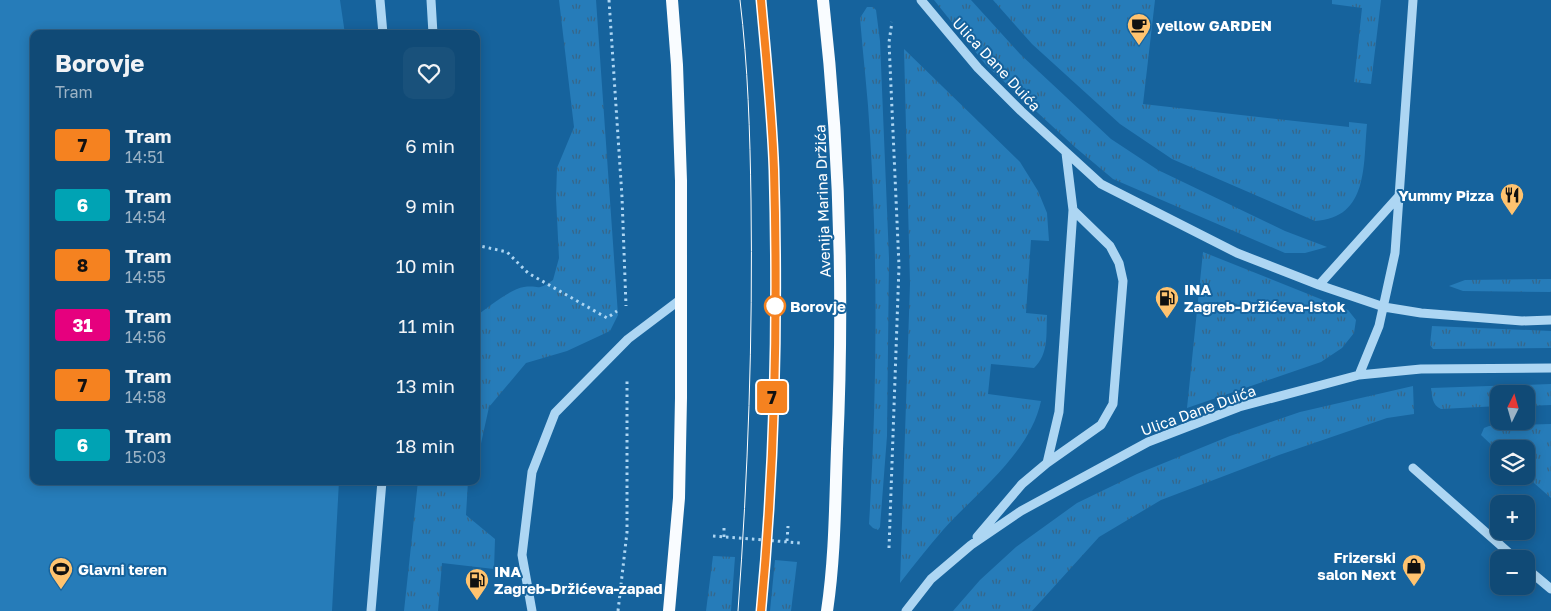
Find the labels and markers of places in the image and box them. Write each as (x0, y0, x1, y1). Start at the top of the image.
cafe icon: yellow GARDEN (1126, 12, 1152, 46)
place label: yellow GARDEN (1156, 16, 1272, 34)
restaurant icon: Yummy Pizza (1499, 182, 1525, 216)
place label: Yummy Pizza (1398, 186, 1494, 204)
place label: INA Zagreb-Držićeva-istok (1184, 280, 1346, 315)
fuel station icon: INA Zagreb-Držićeva-istok (1154, 285, 1180, 319)
marker: Borovje (764, 295, 786, 317)
place label: Borovje (790, 297, 846, 315)
place label: Frizerski salon Next (1317, 548, 1396, 583)
shop icon: Frizerski salon Next (1401, 553, 1427, 587)
sports icon: Glavni teren (48, 556, 74, 590)
place label: Glavni teren (78, 560, 167, 578)
place label: INA Zagreb-Držićeva-zapad (494, 562, 663, 597)
fuel station icon: INA Zagreb-Držićeva-zapad (464, 567, 490, 601)

